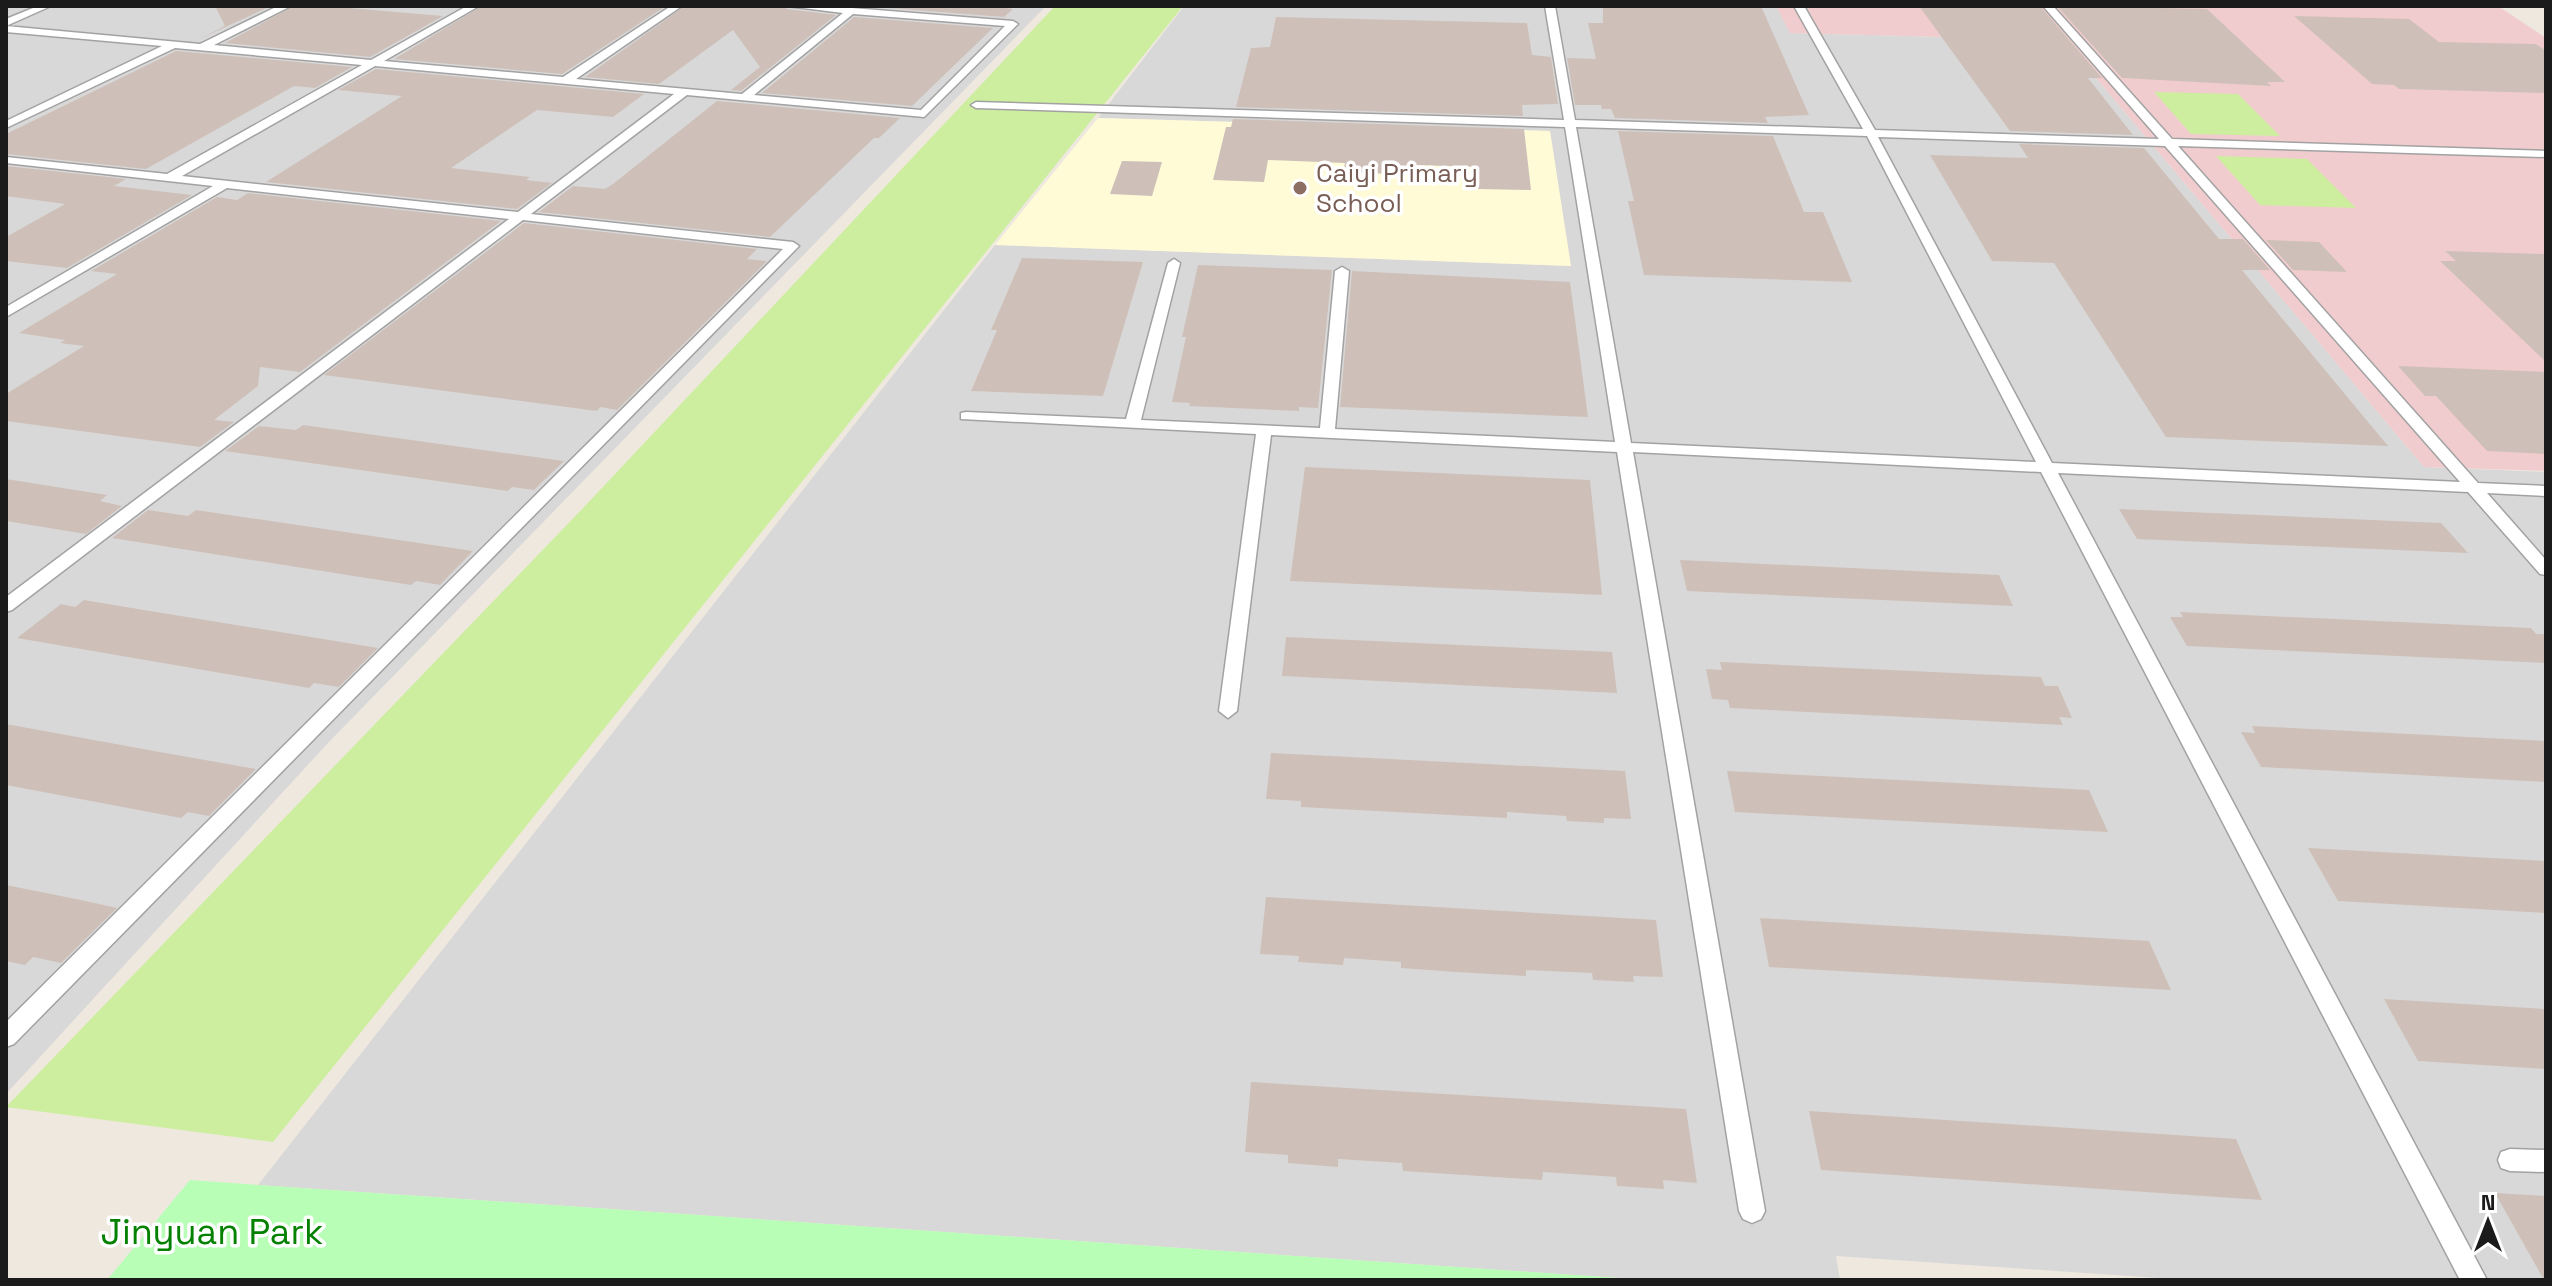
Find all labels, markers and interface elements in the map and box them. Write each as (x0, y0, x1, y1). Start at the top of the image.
place label: Caiyi Primary School (1316, 156, 1478, 220)
marker: Caiyi Primary School (1291, 179, 1309, 197)
north arrow (2448, 1182, 2528, 1262)
text: N (2481, 1188, 2495, 1216)
park label: Jinyuan Park (101, 1209, 323, 1255)

